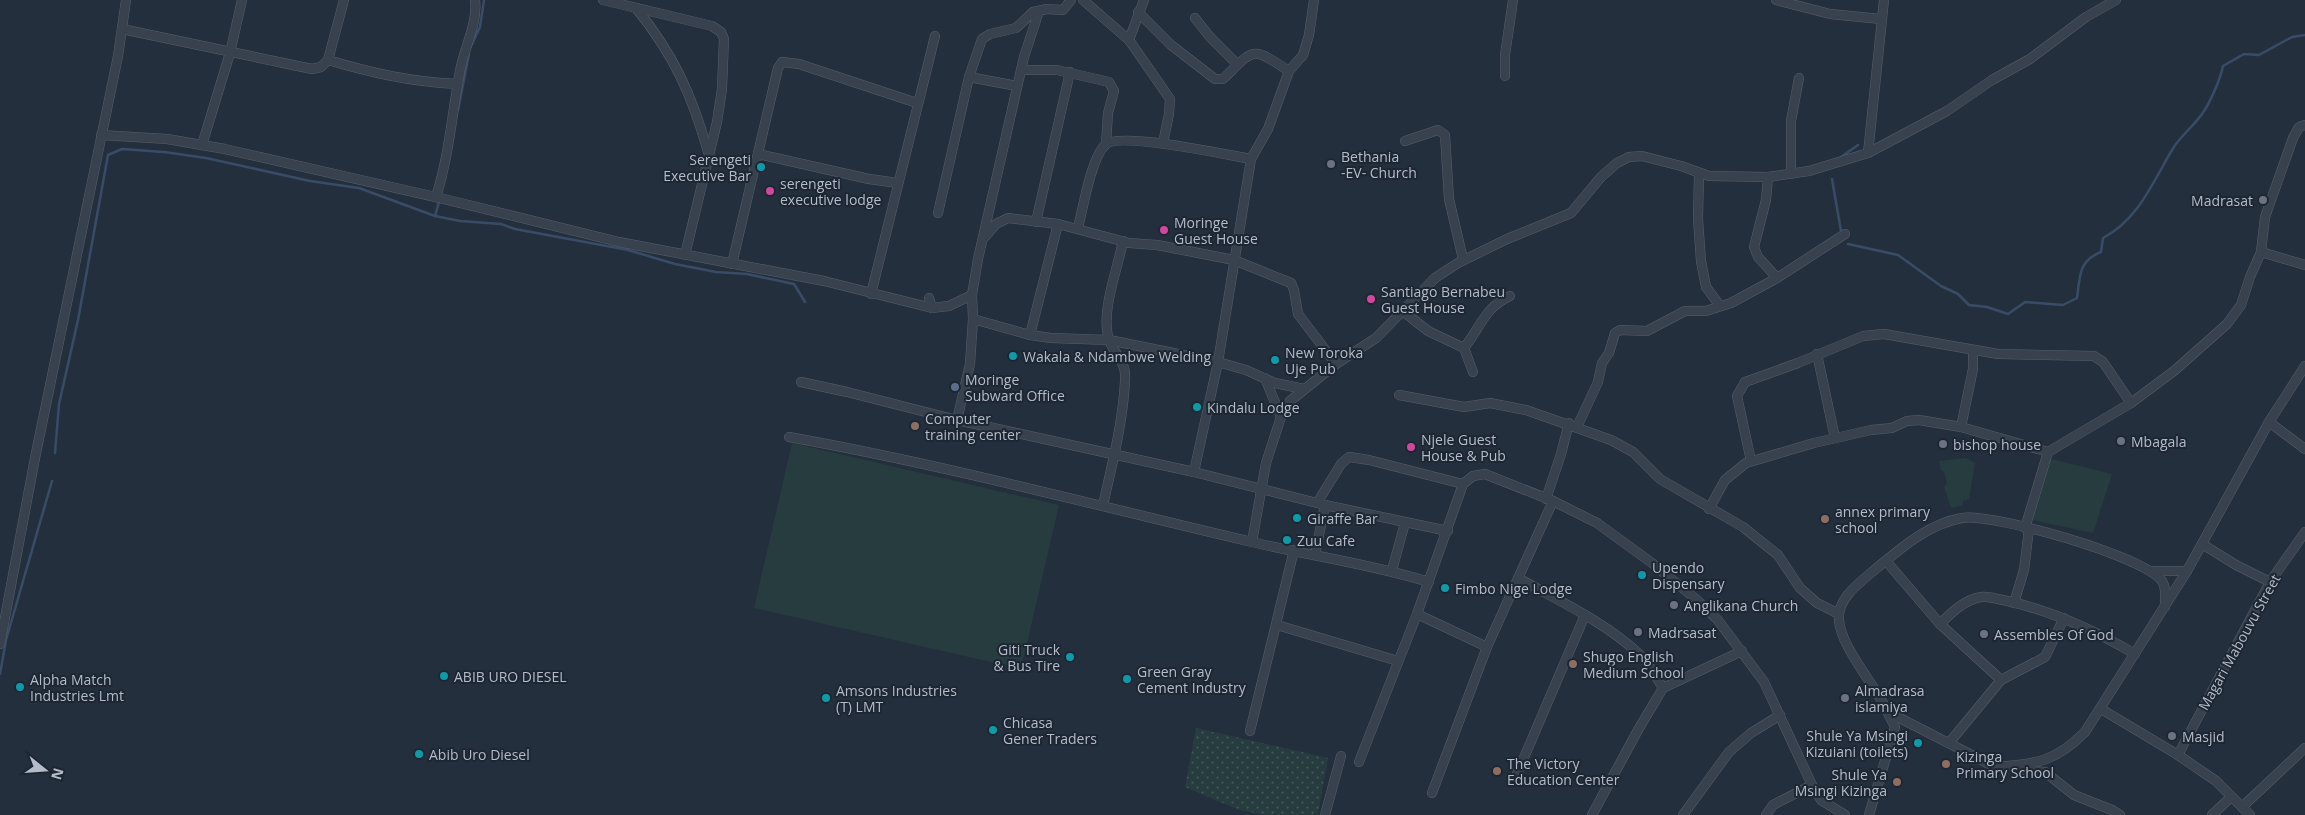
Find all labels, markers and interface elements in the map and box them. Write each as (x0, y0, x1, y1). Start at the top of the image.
place label: Bethania -EV- Church (1341, 147, 1417, 182)
place label: Serengeti Executive Bar (663, 150, 751, 185)
marker: Bethania -EV- Church (1325, 158, 1337, 170)
marker: Serengeti Executive Bar (755, 161, 767, 173)
place label: serengeti executive lodge (780, 174, 881, 209)
marker: serengeti executive lodge (764, 185, 776, 197)
place label: Madrasat (2191, 191, 2253, 210)
marker: Madrasat (2257, 194, 2269, 206)
place label: Moringe Guest House (1174, 213, 1258, 248)
marker: Moringe Guest House (1158, 224, 1170, 236)
place label: Santiago Bernabeu Guest House (1381, 282, 1505, 317)
marker: Santiago Bernabeu Guest House (1365, 293, 1377, 305)
place label: New Toroka Uje Pub (1285, 343, 1363, 378)
place label: Wakala & Ndambwe Welding (1023, 347, 1211, 366)
marker: Wakala & Ndambwe Welding (1007, 350, 1019, 362)
marker: New Toroka Uje Pub (1269, 354, 1281, 366)
place label: Moringe Subward Office (965, 370, 1065, 405)
marker: Moringe Subward Office (949, 381, 961, 393)
place label: Kindalu Lodge (1207, 398, 1300, 417)
marker: Kindalu Lodge (1191, 401, 1203, 413)
place label: Computer training center (925, 409, 1021, 444)
marker: Computer training center (909, 420, 921, 432)
place label: Njele Guest House & Pub (1421, 430, 1506, 465)
place label: Mbagala (2131, 432, 2187, 451)
place label: bishop house (1953, 435, 2041, 454)
marker: Mbagala (2115, 435, 2127, 447)
marker: bishop house (1937, 438, 1949, 450)
marker: Njele Guest House & Pub (1405, 441, 1417, 453)
place label: annex primary school (1835, 502, 1931, 537)
place label: Giraffe Bar (1307, 509, 1378, 528)
marker: Giraffe Bar (1291, 512, 1303, 524)
marker: annex primary school (1819, 513, 1831, 525)
place label: Zuu Cafe (1297, 531, 1355, 550)
marker: Zuu Cafe (1281, 534, 1293, 546)
place label: Upendo Dispensary (1652, 558, 1726, 593)
marker: Upendo Dispensary (1636, 569, 1648, 581)
street label: Magari Mabouvu Street (2194, 571, 2284, 713)
place label: Fimbo Nige Lodge (1455, 579, 1572, 598)
marker: Fimbo Nige Lodge (1439, 582, 1451, 594)
place label: Anglikana Church (1684, 596, 1798, 615)
marker: Anglikana Church (1668, 599, 1680, 611)
place label: Madrsasat (1648, 623, 1717, 642)
place label: Assembles Of God (1994, 625, 2114, 644)
marker: Madrsasat (1632, 626, 1644, 638)
marker: Assembles Of God (1978, 628, 1990, 640)
place label: Giti Truck & Bus Tire (993, 640, 1061, 675)
place label: Shugo English Medium School (1583, 647, 1684, 682)
marker: Giti Truck & Bus Tire (1064, 651, 1076, 663)
marker: Shugo English Medium School (1567, 658, 1579, 670)
place label: Green Gray Cement Industry (1137, 662, 1247, 697)
place label: ABIB URO DIESEL (454, 667, 566, 686)
place label: Alpha Match Industries Lmt (30, 670, 124, 705)
marker: ABIB URO DIESEL (438, 670, 450, 682)
marker: Green Gray Cement Industry (1121, 673, 1133, 685)
marker: Alpha Match Industries Lmt (14, 681, 26, 693)
place label: Amsons Industries (T) LMT (836, 681, 957, 716)
place label: Almadrasa islamiya (1855, 681, 1925, 716)
marker: Amsons Industries (T) LMT (820, 692, 832, 704)
marker: Almadrasa islamiya (1839, 692, 1851, 704)
place label: Chicasa Gener Traders (1003, 713, 1097, 748)
marker: Chicasa Gener Traders (987, 724, 999, 736)
place label: Shule Ya Msingi Kizuiani (toilets) (1805, 726, 1908, 761)
place label: Masjid (2182, 727, 2225, 746)
marker: Masjid (2166, 730, 2178, 742)
marker: Shule Ya Msingi Kizuiani (toilets) (1912, 737, 1924, 749)
north arrow (20, 745, 70, 795)
place label: Abib Uro Diesel (429, 745, 530, 764)
place label: Kizinga Primary School (1956, 747, 2054, 782)
marker: Abib Uro Diesel (413, 748, 425, 760)
place label: The Victory Education Center (1507, 754, 1620, 789)
marker: Kizinga Primary School (1940, 758, 1952, 770)
marker: The Victory Education Center (1491, 765, 1503, 777)
place label: Shule Ya Msingi Kizinga (1795, 765, 1887, 800)
text: N (47, 766, 69, 782)
marker: Shule Ya Msingi Kizinga (1891, 776, 1903, 788)

